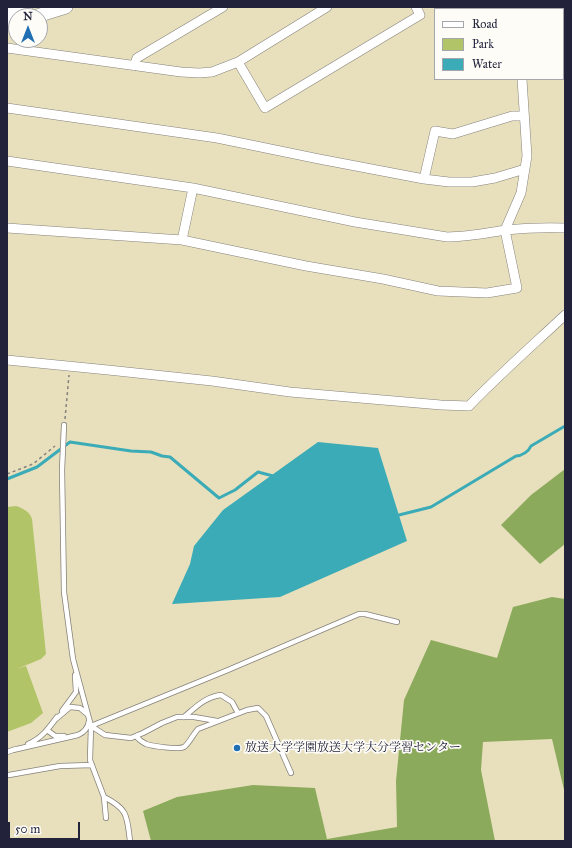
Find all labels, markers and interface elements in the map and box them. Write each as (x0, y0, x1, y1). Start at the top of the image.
north arrow (8, 8, 48, 48)
legend (434, 8, 564, 80)
text: N (23, 10, 33, 23)
text: Road (472, 17, 498, 31)
text: Park (472, 37, 494, 51)
text: Water (472, 57, 502, 71)
place label: 放送大学学園放送大学大分学習センター (245, 741, 461, 755)
marker: 放送大学学園放送大学大分学習センター (232, 743, 242, 753)
scale bar (10, 814, 82, 840)
text: 50 m (15, 822, 40, 836)

